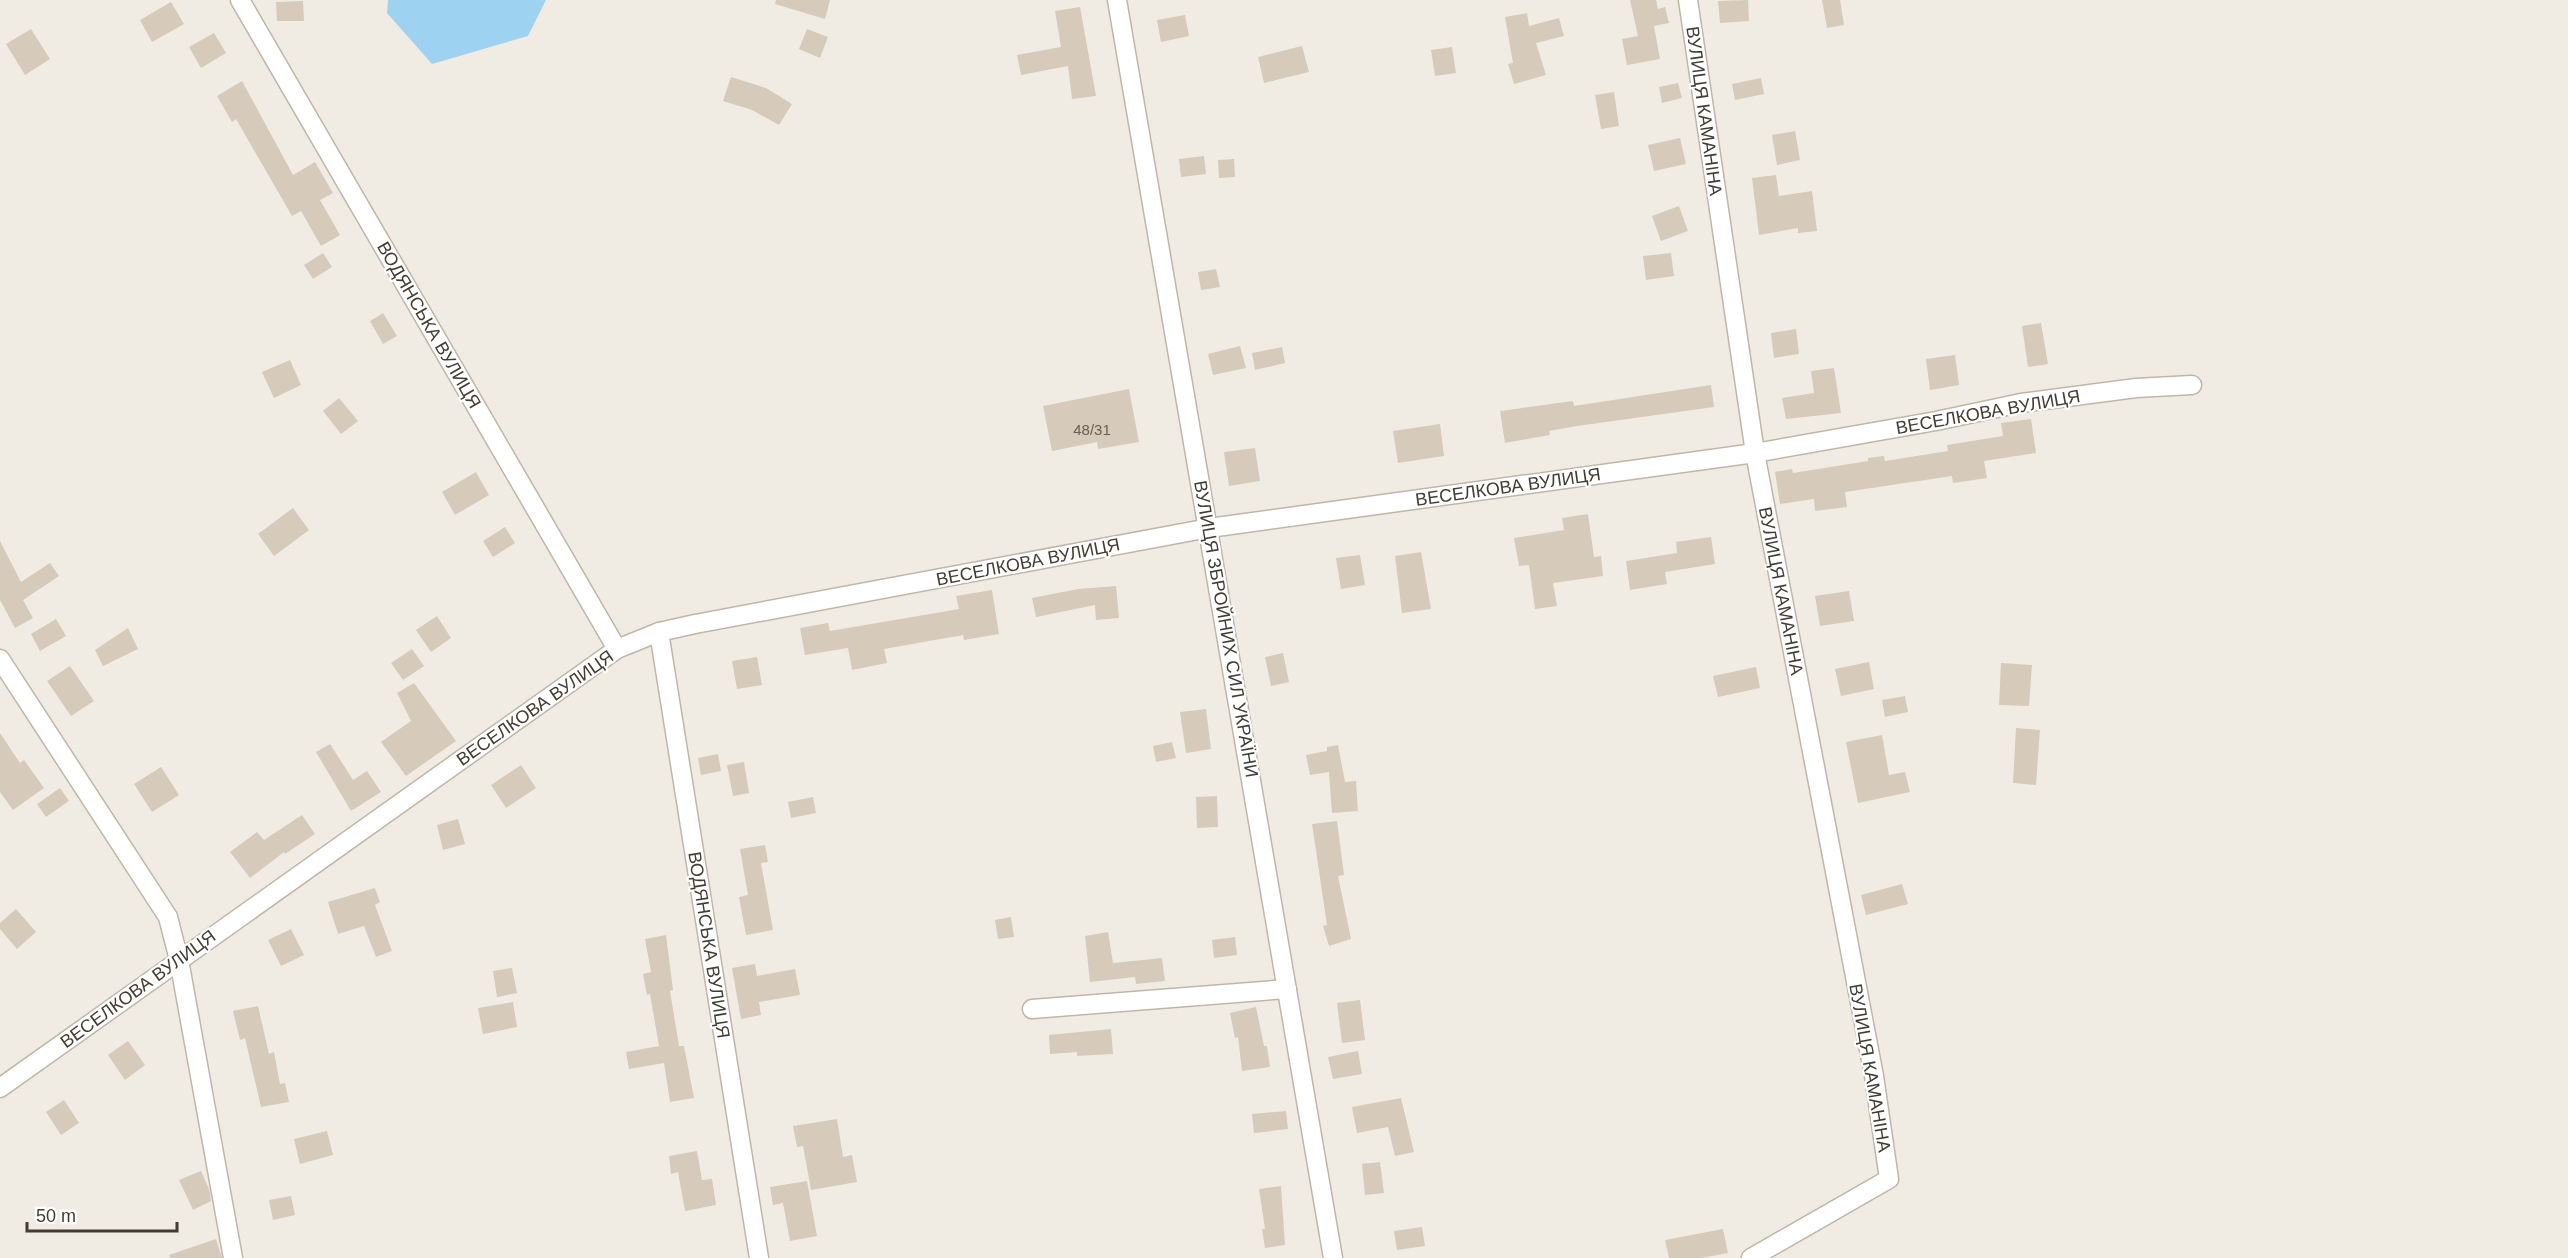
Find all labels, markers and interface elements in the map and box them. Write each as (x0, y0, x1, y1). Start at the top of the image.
street label: ВУЛИЦЯ КАМАНІНА (1682, 25, 1726, 197)
street label: ВОДЯНСЬКА ВУЛИЦЯ (373, 238, 485, 412)
street label: ВЕСЕЛКОВА ВУЛИЦЯ (1894, 386, 2082, 438)
house number: 48/31 (1073, 421, 1111, 438)
street label: ВЕСЕЛКОВА ВУЛИЦЯ (1414, 464, 1602, 510)
street label: ВУЛИЦЯ ЗБРОЙНИХ СИЛ УКРАЇНИ (1190, 479, 1263, 779)
street label: ВУЛИЦЯ КАМАНІНА (1755, 505, 1807, 677)
street label: ВЕСЕЛКОВА ВУЛИЦЯ (934, 534, 1122, 590)
street label: ВЕСЕЛКОВА ВУЛИЦЯ (453, 646, 617, 770)
street label: ВОДЯНСЬКА ВУЛИЦЯ (684, 850, 734, 1040)
street label: ВЕСЕЛКОВА ВУЛИЦЯ (57, 926, 219, 1052)
street label: ВУЛИЦЯ КАМАНІНА (1845, 982, 1895, 1154)
scale bar (27, 1195, 177, 1233)
text: 50 m (36, 1206, 76, 1226)

